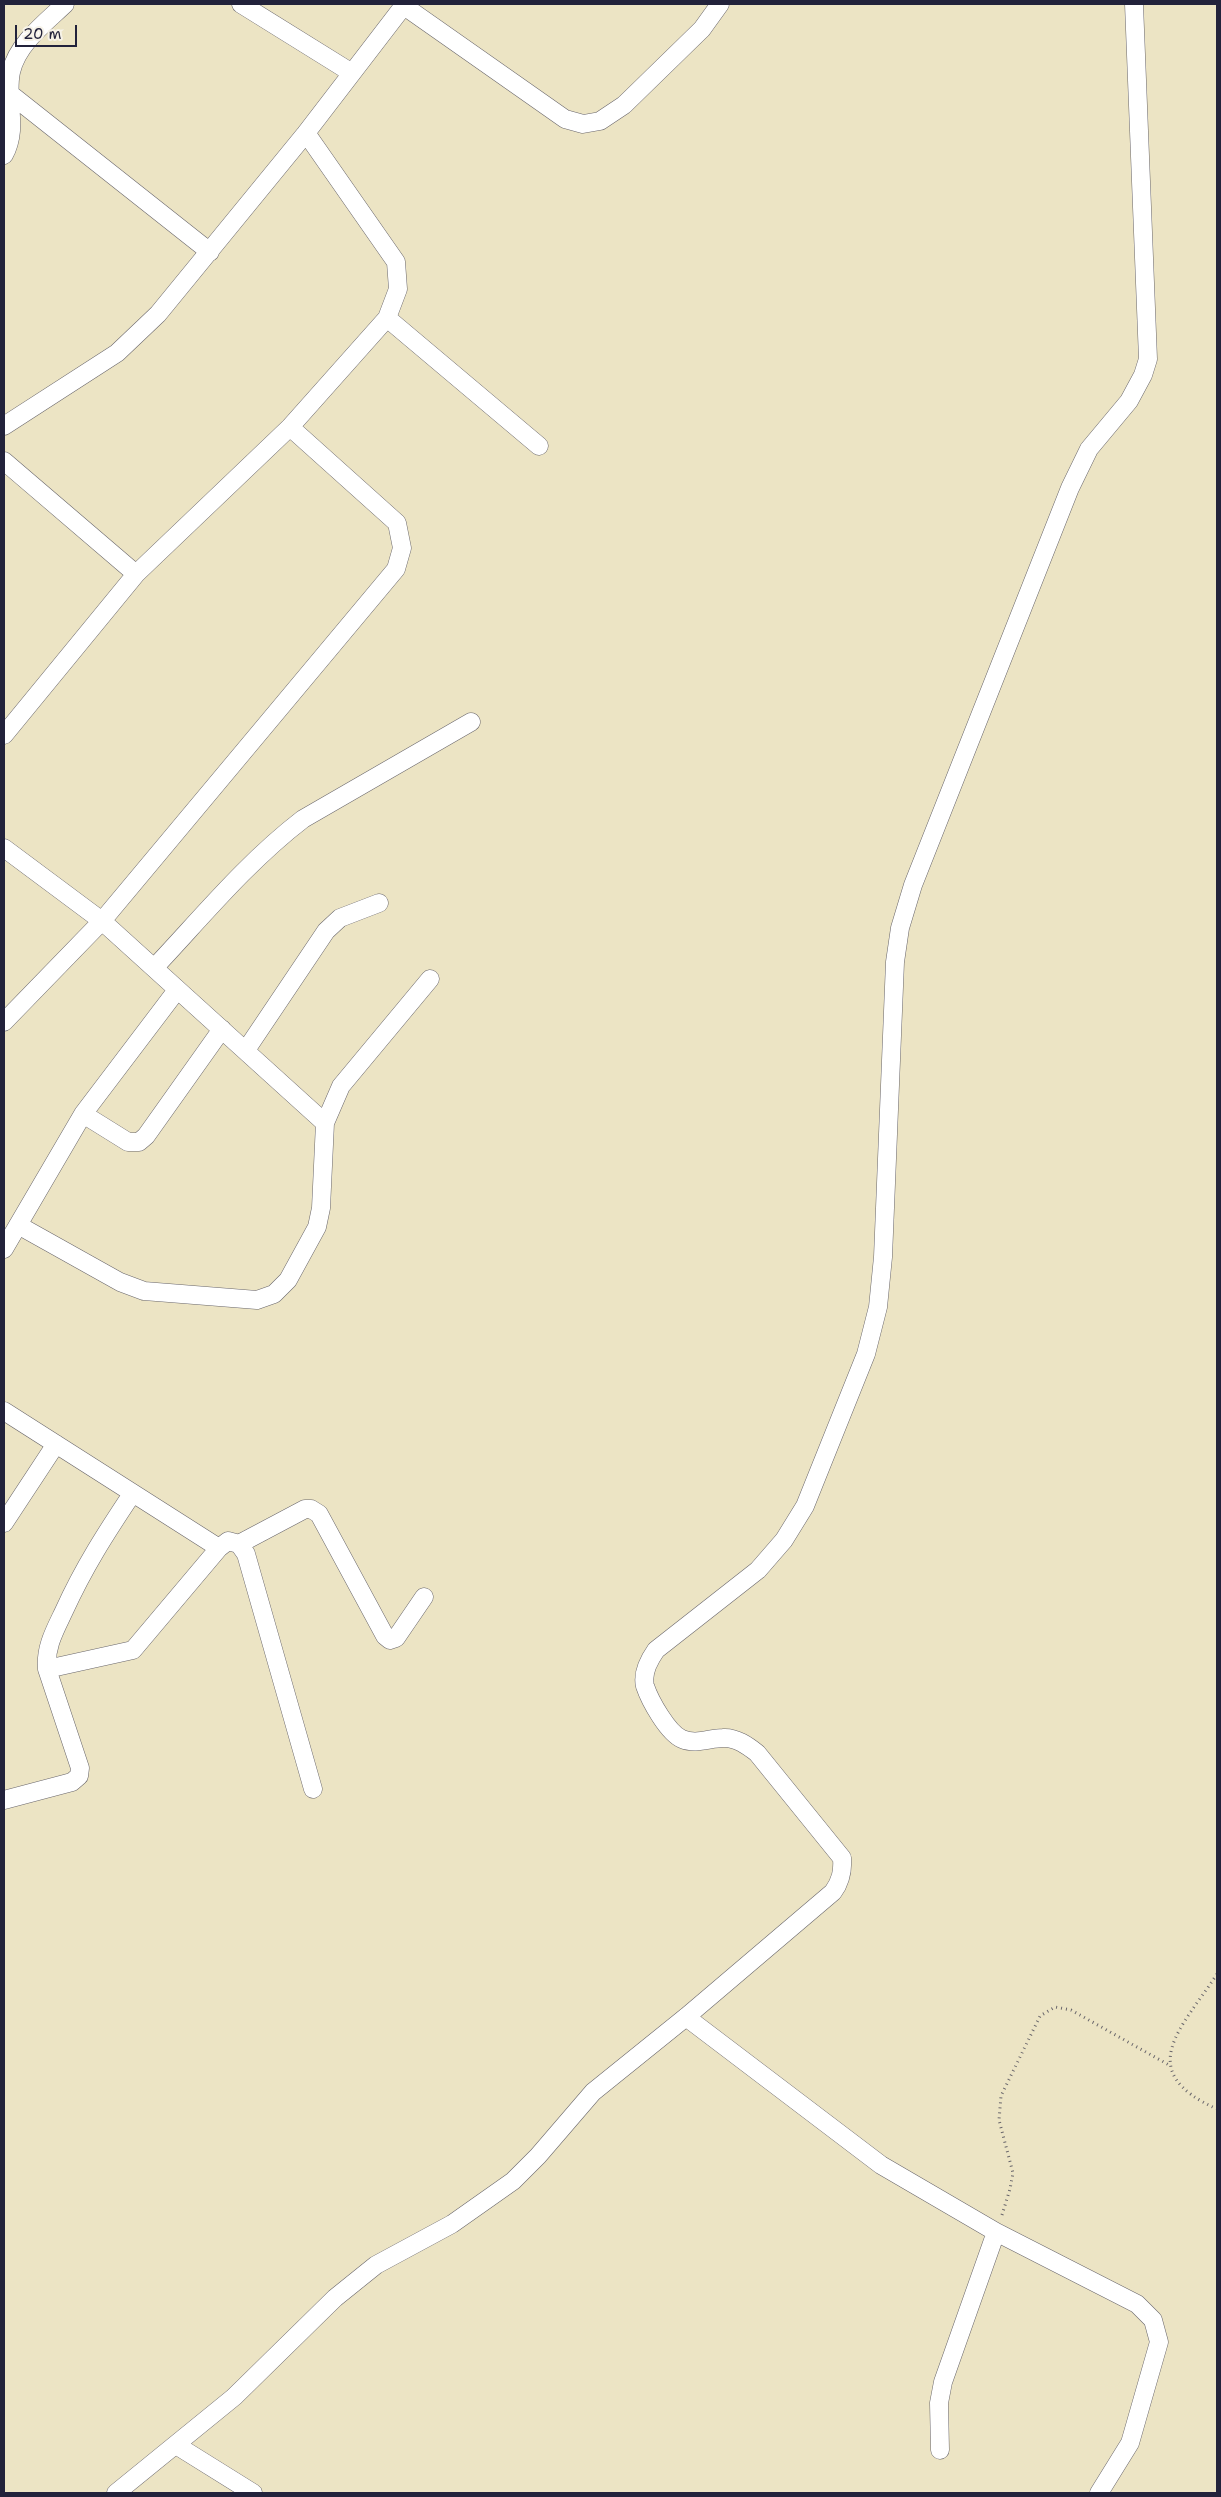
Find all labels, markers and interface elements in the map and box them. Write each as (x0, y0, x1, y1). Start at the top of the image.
scale bar (18, 15, 80, 47)
text: 20 m (23, 24, 62, 44)

